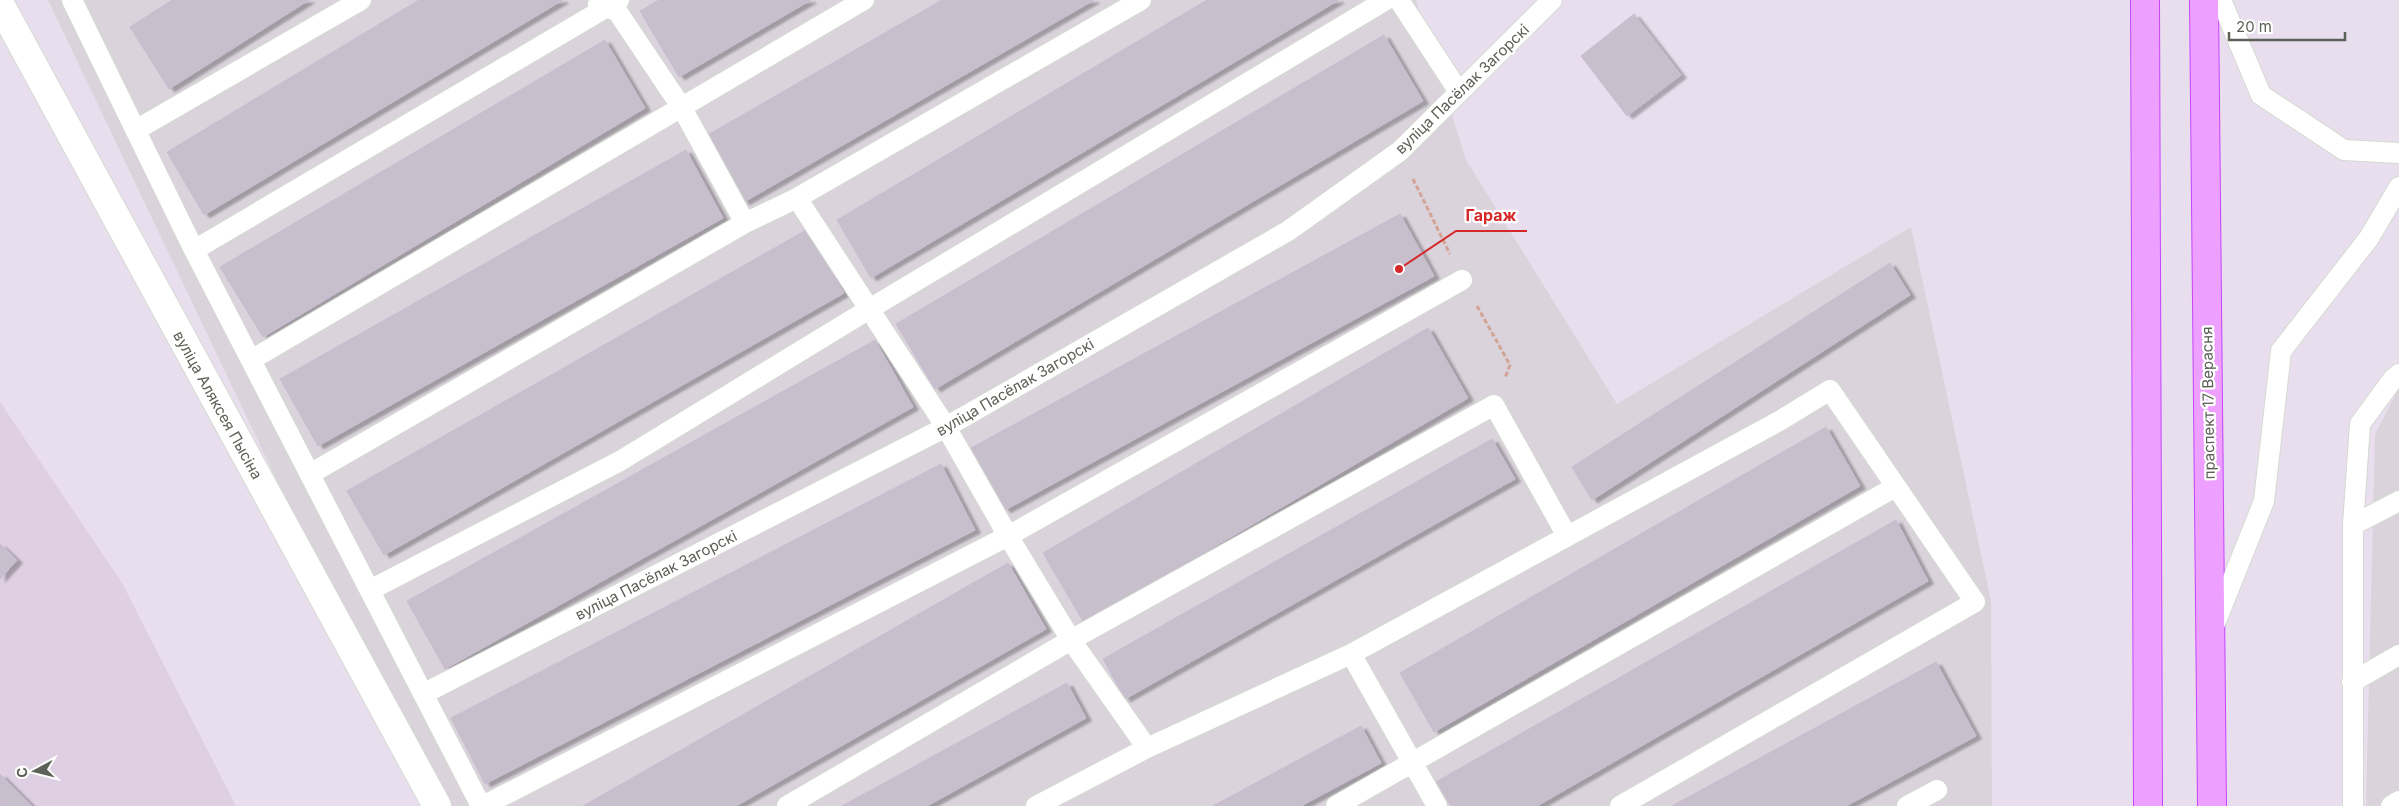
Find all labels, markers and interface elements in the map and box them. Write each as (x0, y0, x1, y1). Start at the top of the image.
scale bar (2229, 10, 2345, 42)
text: 20 m (2236, 17, 2272, 36)
street label: вуліца Пасёлак Загорскі (1391, 20, 1533, 158)
callout: Гараж (1456, 200, 1527, 231)
text: Гараж (1466, 205, 1517, 225)
street label: праспект 17 Верасня (2197, 326, 2219, 480)
street label: вуліца Аляксея Пысіна (169, 327, 267, 483)
street label: вуліца Пасёлак Загорскі (933, 334, 1097, 440)
street label: вуліца Пасёлак Загорскі (572, 526, 740, 624)
north arrow (10, 746, 60, 796)
text: С (13, 766, 31, 779)

